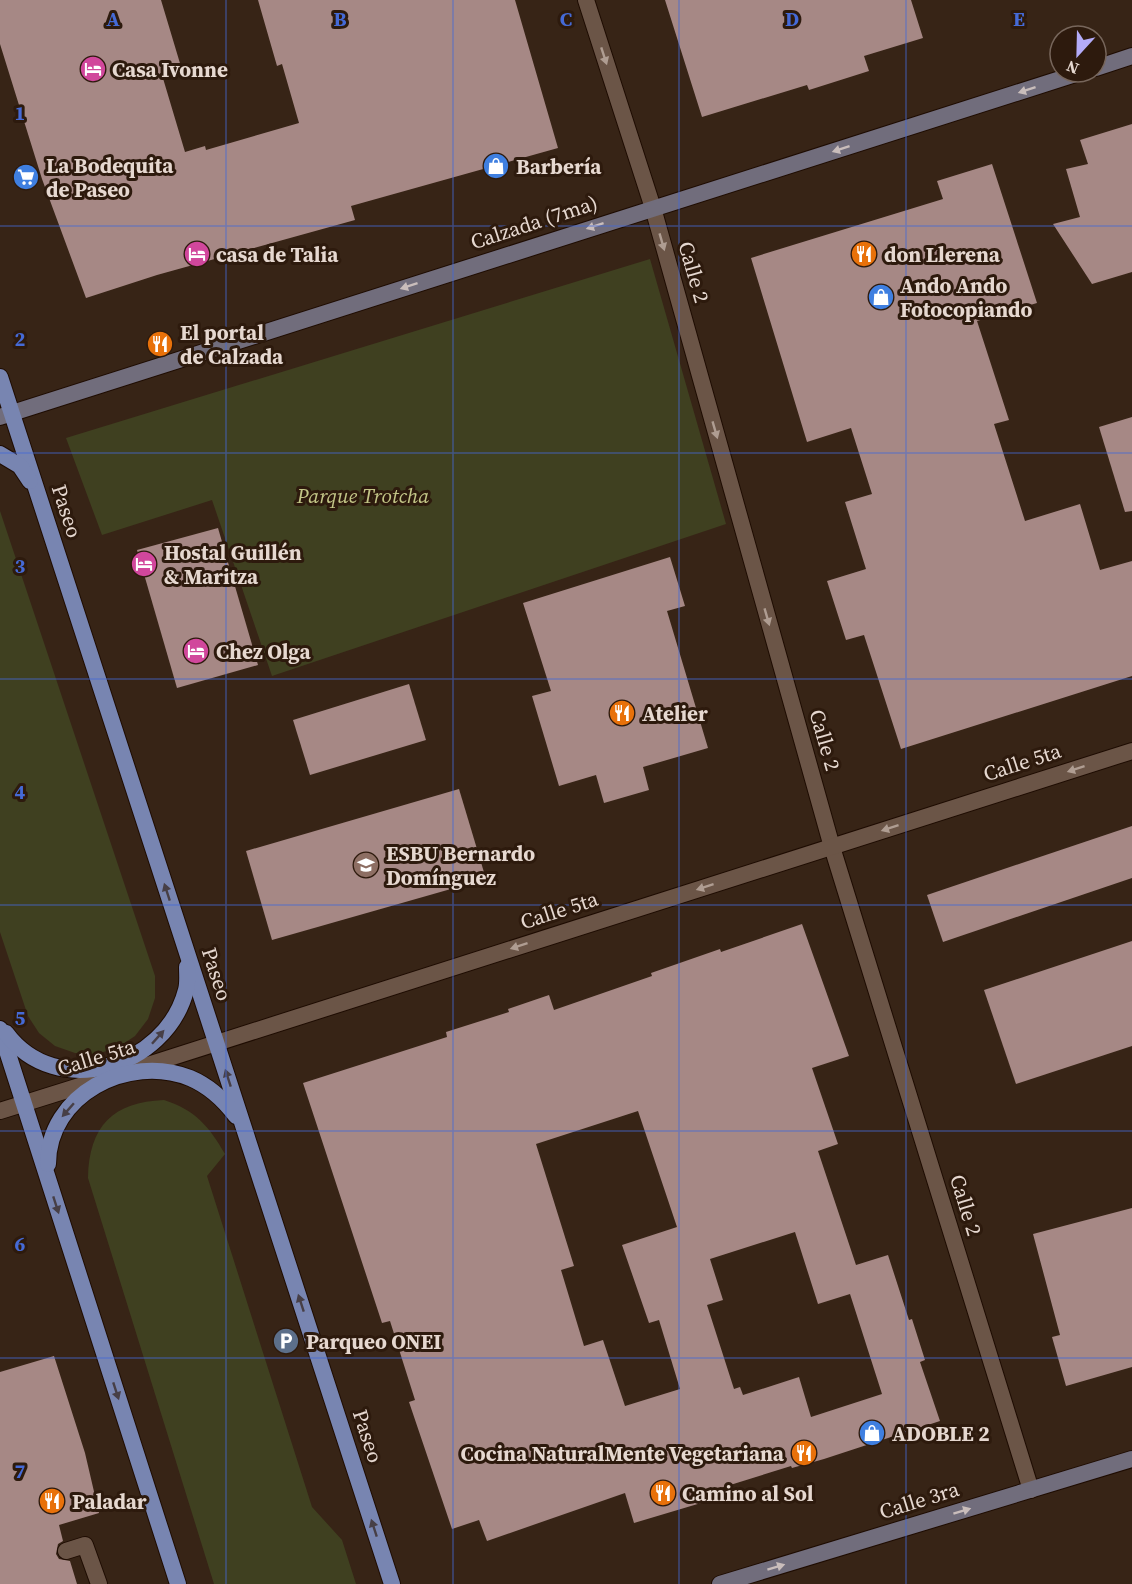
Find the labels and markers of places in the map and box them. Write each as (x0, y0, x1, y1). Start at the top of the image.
hotel icon: Casa Ivonne (78, 54, 108, 84)
place label: Casa Ivonne (112, 55, 228, 84)
place label: La Bodequita de Paseo (46, 151, 174, 204)
shop icon: Barbería (481, 151, 511, 181)
place label: Barbería (516, 152, 602, 181)
supermarket icon: La Bodequita de Paseo (11, 162, 41, 192)
hotel icon: casa de Talia (182, 239, 212, 269)
restaurant icon: don Llerena (849, 239, 879, 269)
place label: casa de Talia (216, 240, 339, 269)
place label: don Llerena (884, 240, 1001, 269)
place label: Ando Ando Fotocopiando (900, 271, 1033, 324)
shop icon: Ando Ando Fotocopiando (866, 282, 896, 312)
place label: El portal de Calzada (180, 318, 284, 371)
restaurant icon: El portal de Calzada (145, 329, 175, 359)
place label: Hostal Guillén & Maritza (164, 538, 302, 591)
hotel icon: Hostal Guillén & Maritza (129, 549, 159, 579)
hotel icon: Chez Olga (181, 636, 211, 666)
place label: Chez Olga (216, 637, 311, 666)
restaurant icon: Atelier (607, 698, 637, 728)
place label: Atelier (642, 699, 708, 728)
place label: ESBU Bernardo Domínguez (386, 839, 535, 892)
school or university icon: ESBU Bernardo Domínguez (351, 850, 381, 880)
parking icon: Parqueo ONEI (271, 1326, 301, 1356)
place label: Parqueo ONEI (306, 1327, 441, 1356)
shop icon: ADOBLE 2 (857, 1418, 887, 1448)
place label: ADOBLE 2 (892, 1419, 990, 1448)
restaurant icon: Cocina NaturalMente Vegetariana (789, 1438, 819, 1468)
place label: Cocina NaturalMente Vegetariana (461, 1439, 785, 1468)
restaurant icon: Camino al Sol (648, 1478, 678, 1508)
place label: Camino al Sol (682, 1479, 814, 1508)
restaurant icon: Paladar (37, 1486, 67, 1516)
place label: Paladar (72, 1487, 147, 1516)

